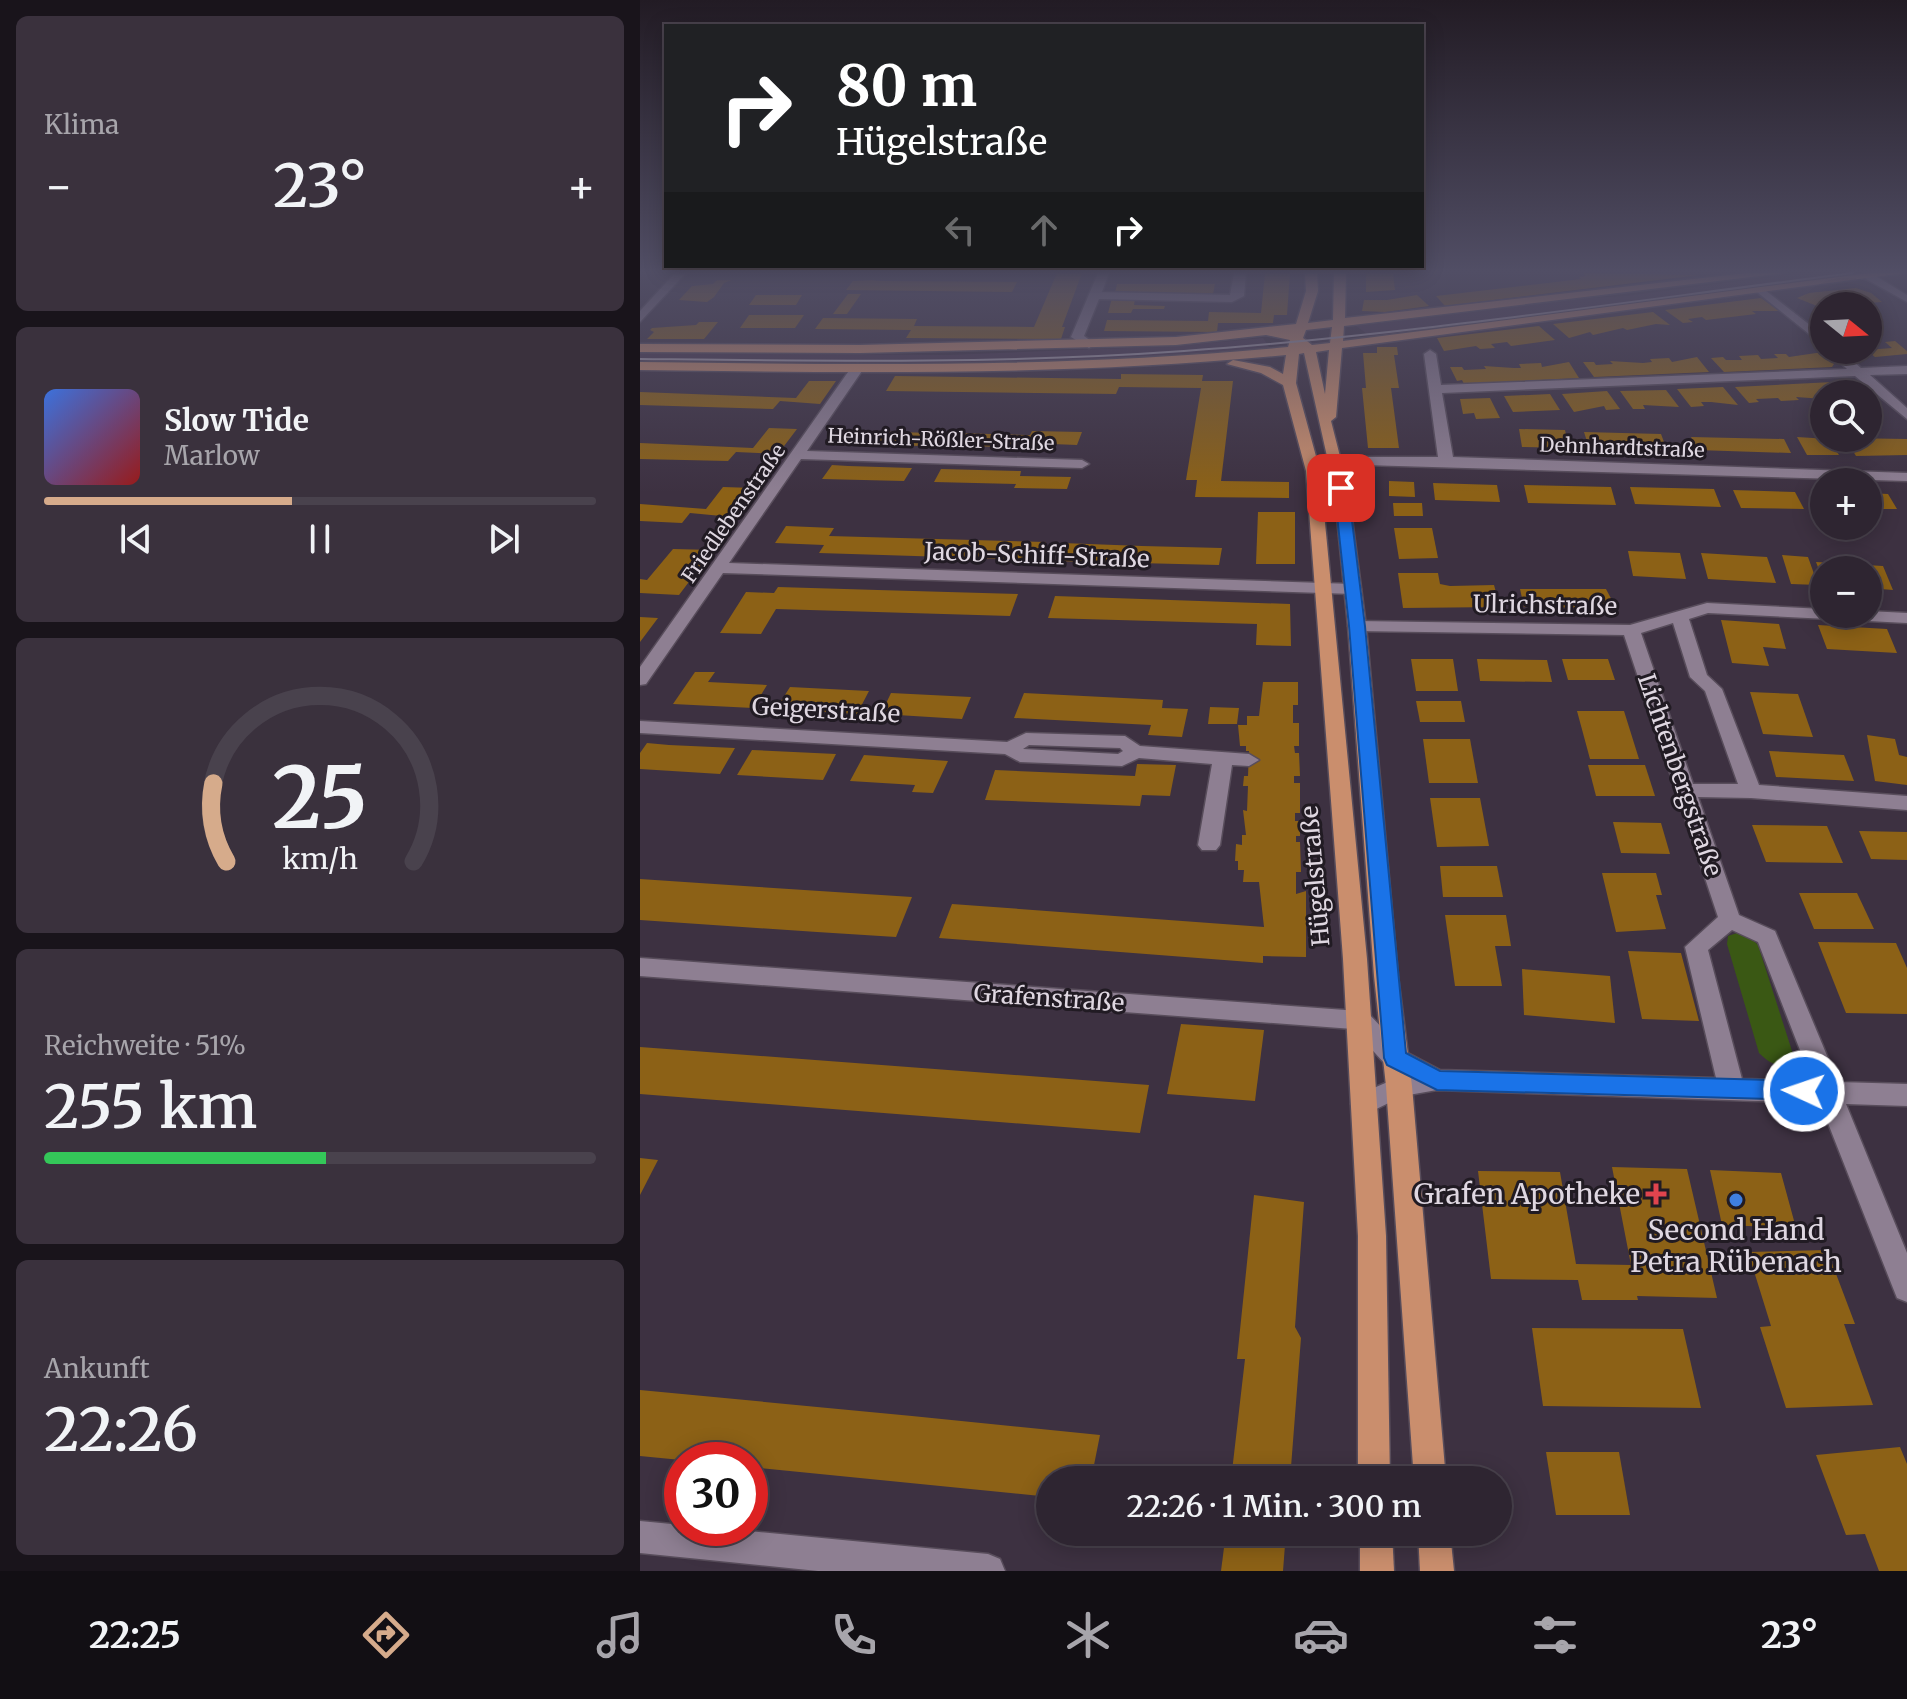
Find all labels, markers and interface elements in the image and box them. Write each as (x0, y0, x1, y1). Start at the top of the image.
text: 80 m (836, 51, 977, 121)
icon: right (704, 56, 808, 160)
text: Klima (44, 108, 119, 141)
text: Hügelstraße (836, 120, 1047, 165)
text: 23° (273, 148, 367, 223)
text: − (44, 159, 73, 214)
text: + (567, 159, 596, 214)
icon: left (938, 208, 982, 252)
icon: ahead (1022, 208, 1066, 252)
icon: right (1106, 208, 1150, 252)
north arrow (1810, 292, 1882, 364)
map controls (1810, 292, 1882, 628)
button: search (1810, 380, 1882, 452)
text: Slow Tide (164, 401, 309, 439)
street label: Heinrich-Rößler-Straße (827, 423, 1055, 455)
street label: Dehnhardtstraße (1539, 432, 1705, 462)
text: Marlow (164, 439, 260, 472)
street label: Friedlebenstraße (676, 439, 790, 587)
pin (1307, 454, 1375, 522)
icon: arrive (1319, 466, 1363, 510)
button: + (1810, 468, 1882, 540)
icon: previous (114, 517, 158, 561)
icon: pause (298, 517, 342, 561)
icon: next (482, 517, 526, 561)
street label: Jacob-Schiff-Straße (923, 536, 1150, 574)
button: − (1810, 556, 1882, 628)
street label: Ulrichstraße (1473, 588, 1617, 622)
street label: Lichtenbergstraße (1631, 670, 1729, 880)
street label: Geigerstraße (751, 691, 901, 729)
text: 25 (272, 745, 368, 850)
street label: Hügelstraße (1293, 804, 1337, 948)
text: km/h (282, 841, 358, 877)
street label: Grafenstraße (973, 977, 1125, 1019)
text: Reichweite · 51% (44, 1029, 246, 1062)
position arrow (1762, 1049, 1846, 1133)
text: 255 km (44, 1069, 257, 1144)
place label: Grafen Apotheke (1414, 1176, 1640, 1212)
marker: Grafen Apotheke (1647, 1185, 1665, 1203)
marker: Second Hand Petra Rübenach (1727, 1191, 1745, 1209)
place label: Second Hand Petra Rübenach (1630, 1212, 1842, 1280)
text: Ankunft (44, 1352, 150, 1385)
text: 22:26 (44, 1392, 198, 1467)
speed limit sign: 30 (664, 1442, 768, 1546)
text: 22:26 · 1 Min. · 300 m (1127, 1487, 1421, 1525)
icon: directions (358, 1607, 414, 1663)
icon: music (592, 1607, 648, 1663)
icon: phone (826, 1607, 882, 1663)
icon: climate (1060, 1607, 1116, 1663)
icon: car (1293, 1607, 1349, 1663)
icon: filters (1527, 1607, 1583, 1663)
text: 22:25 (89, 1613, 181, 1658)
text: 23° (1761, 1613, 1818, 1658)

